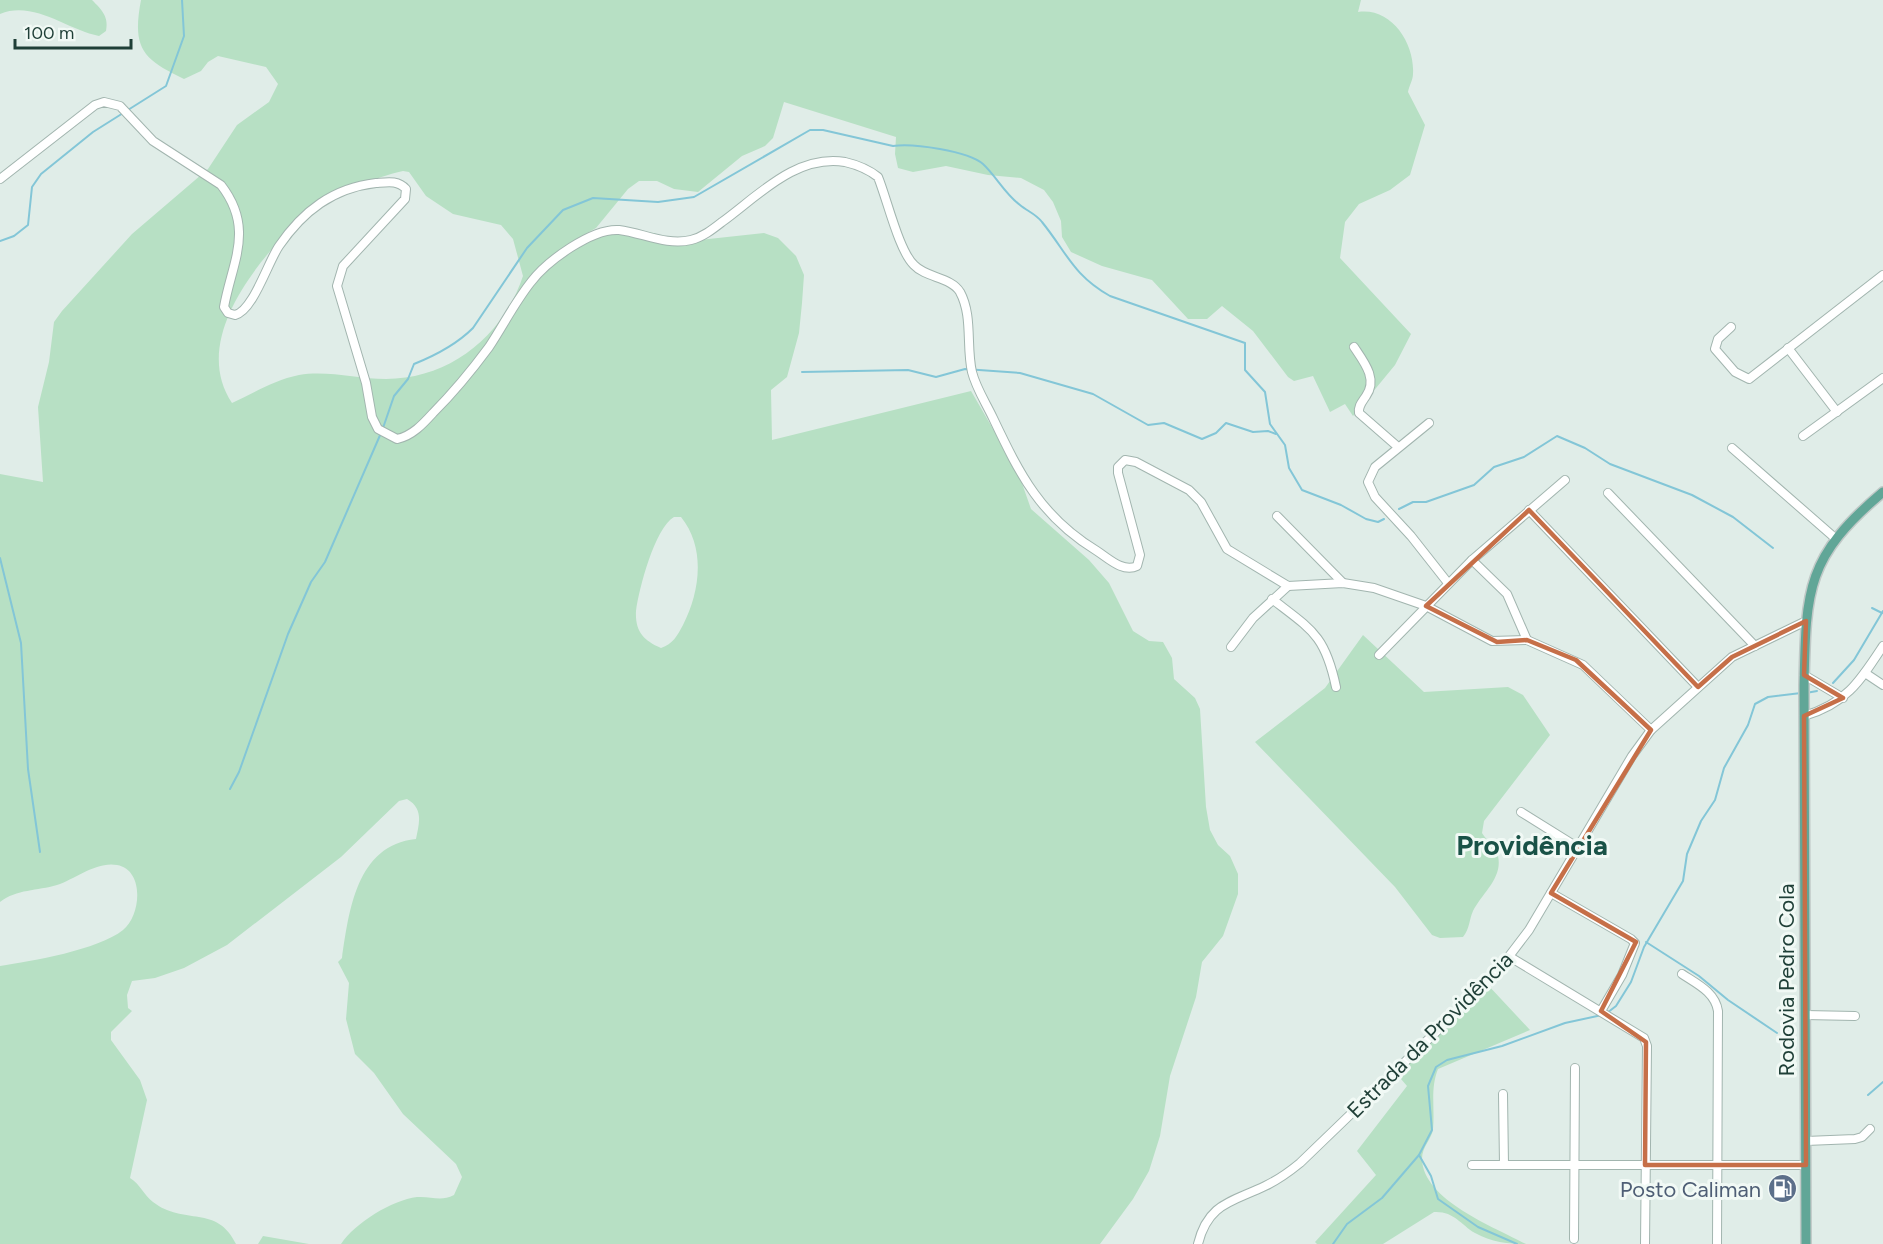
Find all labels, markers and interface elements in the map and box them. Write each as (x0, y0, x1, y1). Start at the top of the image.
scale bar (15, 12, 130, 50)
text: 100 m (24, 22, 74, 44)
district label: Providência (1456, 828, 1608, 862)
street label: Rodovia Pedro Cola (1773, 884, 1800, 1076)
street label: Estrada da Providência (1341, 946, 1519, 1124)
fuel station icon: Posto Caliman (1766, 1173, 1798, 1205)
place label: Posto Caliman (1620, 1176, 1761, 1203)

